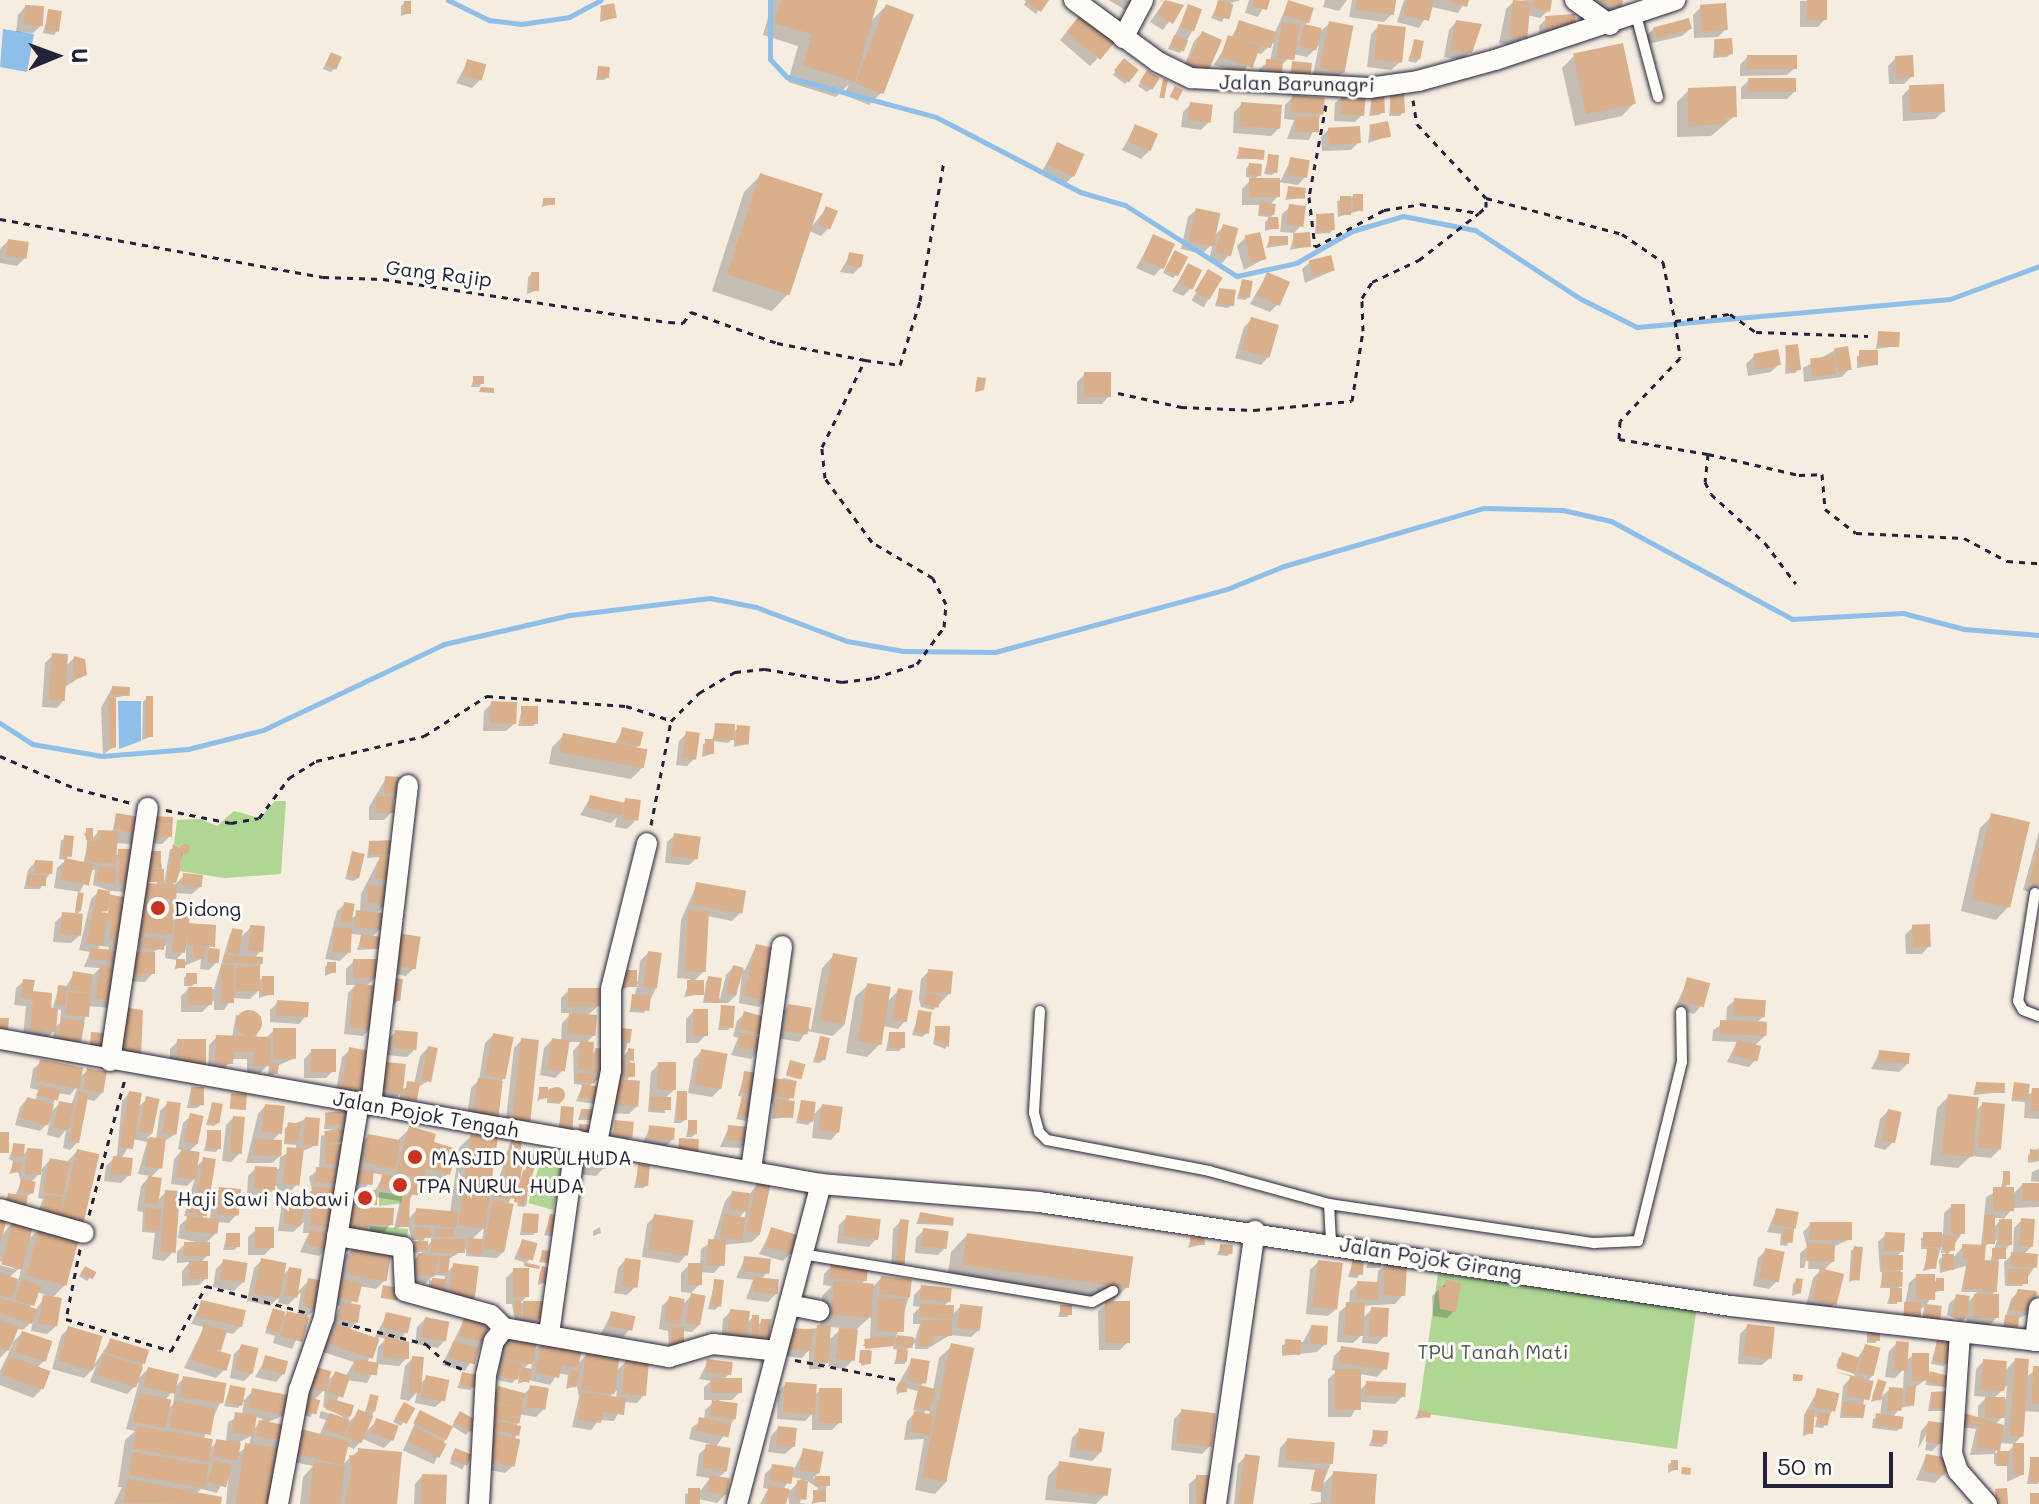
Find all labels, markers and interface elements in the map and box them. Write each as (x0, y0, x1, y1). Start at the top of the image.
north arrow (16, 16, 96, 96)
text: U (66, 48, 95, 64)
street label: Jalan Barunagri (1219, 70, 1375, 96)
street label: Gang Rajip (385, 255, 493, 291)
place label: Didong (174, 896, 241, 920)
marker: Didong (149, 899, 167, 917)
street label: Jalan Pojok Tengah (331, 1086, 521, 1142)
place label: MASJID NURULHUDA (431, 1145, 632, 1169)
marker: MASJID NURULHUDA (406, 1148, 424, 1166)
place label: TPA NURUL HUDA (416, 1173, 584, 1197)
marker: TPA NURUL HUDA (391, 1176, 409, 1194)
place label: Haji Sawi Nabawi (177, 1186, 349, 1210)
marker: Haji Sawi Nabawi (356, 1189, 374, 1207)
street label: Jalan Pojok Girang (1338, 1232, 1524, 1284)
park label: TPU Tanah Mati (1417, 1339, 1569, 1363)
scale bar (1767, 1436, 1897, 1486)
text: 50 m (1777, 1450, 1833, 1481)

